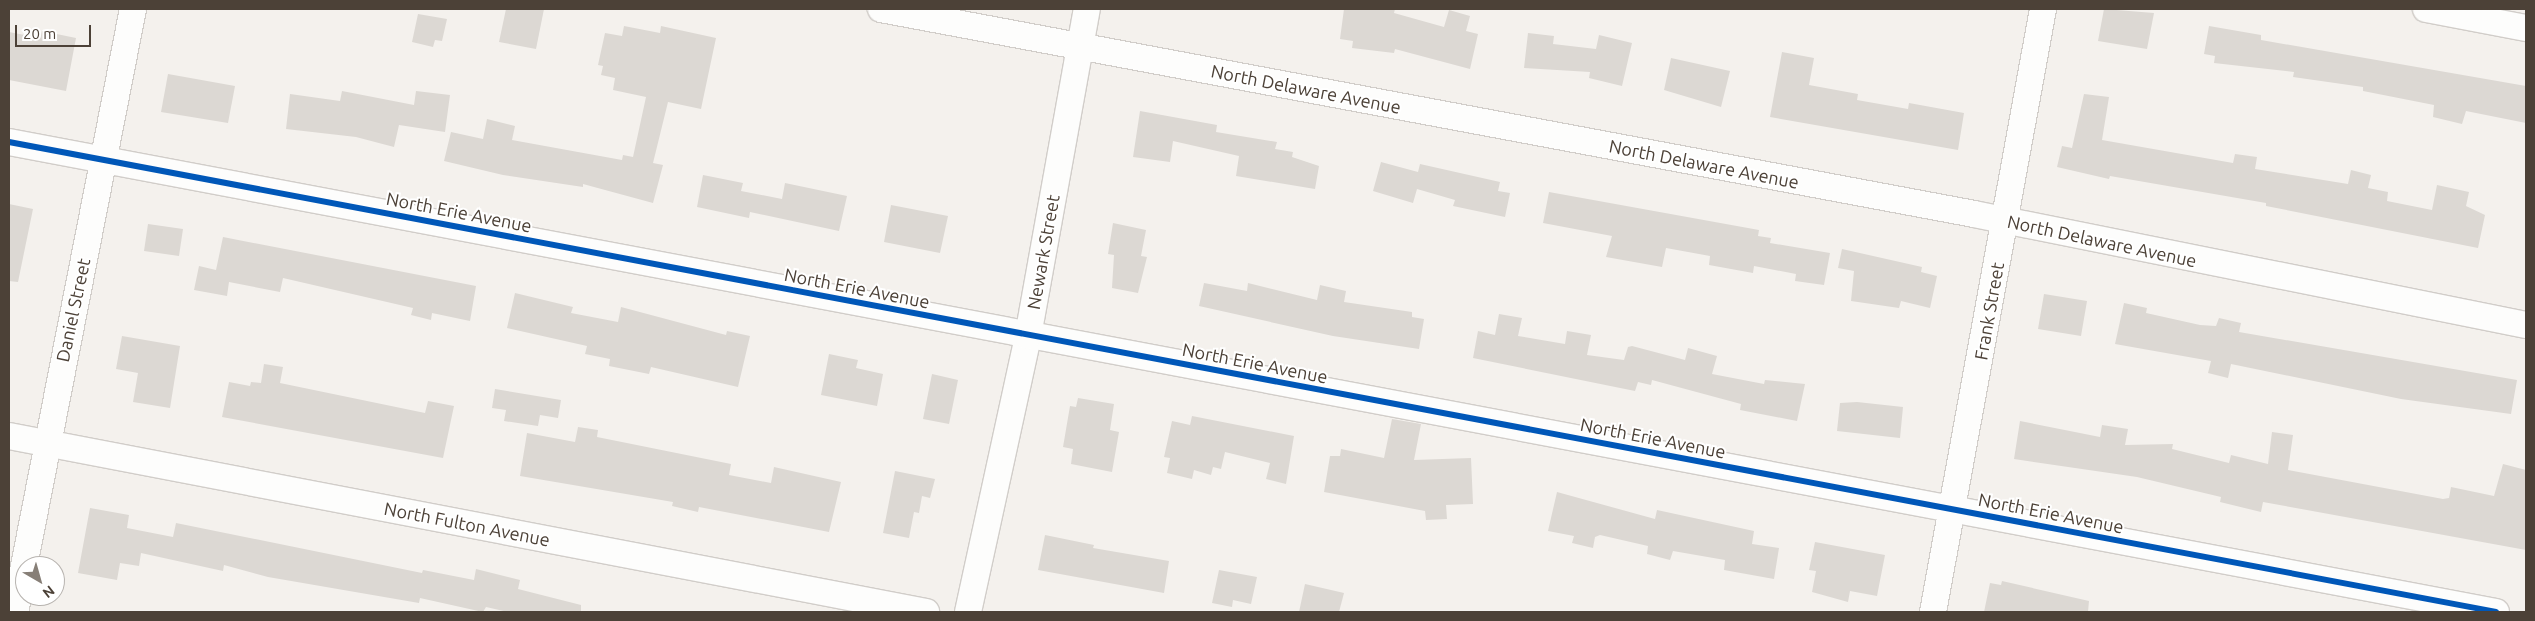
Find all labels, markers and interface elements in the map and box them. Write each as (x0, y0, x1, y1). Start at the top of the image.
scale bar (18, 15, 94, 47)
text: 20 m (23, 25, 56, 42)
street label: North Delaware Avenue (1209, 60, 1403, 118)
street label: North Delaware Avenue (1607, 135, 1801, 193)
street label: North Erie Avenue (384, 187, 534, 237)
street label: Newark Street (1022, 193, 1064, 311)
street label: North Delaware Avenue (2005, 210, 2199, 272)
street label: Daniel Street (51, 256, 95, 364)
street label: Frank Street (1970, 260, 2008, 362)
street label: North Erie Avenue (782, 263, 932, 313)
street label: North Erie Avenue (1180, 338, 1330, 388)
street label: North Erie Avenue (1578, 413, 1728, 463)
street label: North Erie Avenue (1976, 488, 2126, 538)
street label: North Fulton Avenue (382, 497, 552, 551)
north arrow (15, 556, 65, 606)
text: N (40, 583, 58, 602)

